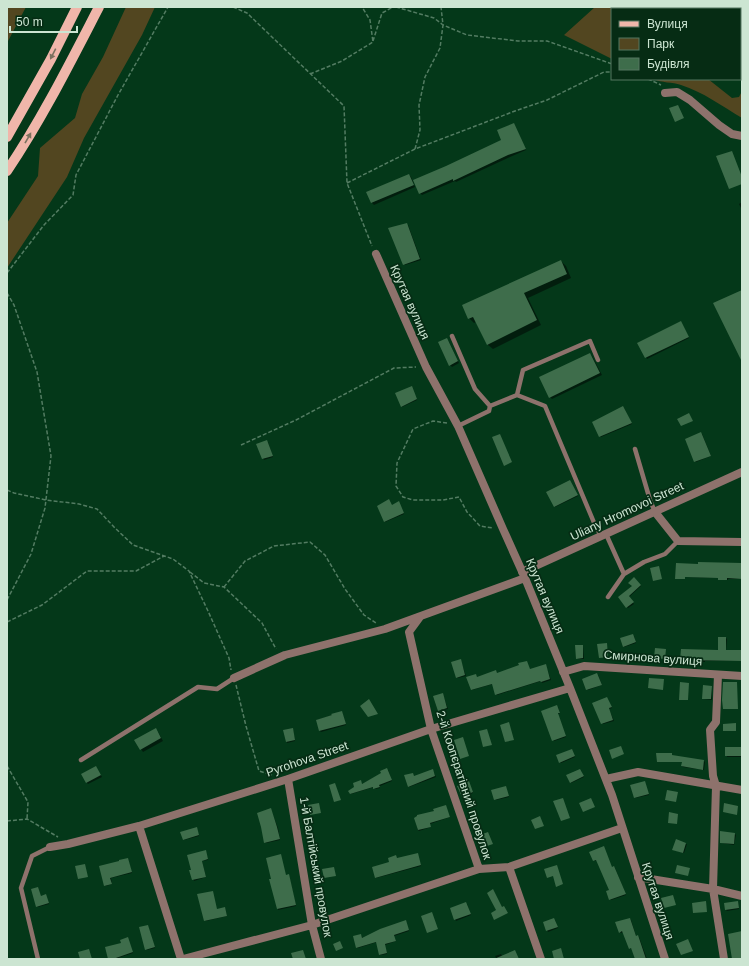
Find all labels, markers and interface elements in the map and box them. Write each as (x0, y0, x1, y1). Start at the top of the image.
scale bar (10, 8, 77, 34)
legend (611, 8, 741, 80)
text: 50 m (16, 15, 43, 29)
text: Вулиця (647, 17, 688, 31)
text: Парк (647, 37, 675, 51)
one-way arrow (50, 49, 56, 60)
text: Будівля (647, 57, 689, 71)
one-way arrow (24, 132, 31, 144)
street label: Крутая вулиця (387, 262, 433, 342)
street label: Uliany Hromovoi Street (568, 478, 686, 543)
street label: Крутая вулиця (523, 556, 567, 636)
street label: Смирнова вулиця (603, 648, 703, 668)
street label: 2-й Коопєратівний провулок (433, 709, 495, 862)
street label: Pyrohova Street (264, 738, 351, 780)
street label: 1-й Балтійський провулок (297, 796, 335, 939)
street label: Крутая вулиця (639, 861, 677, 941)

